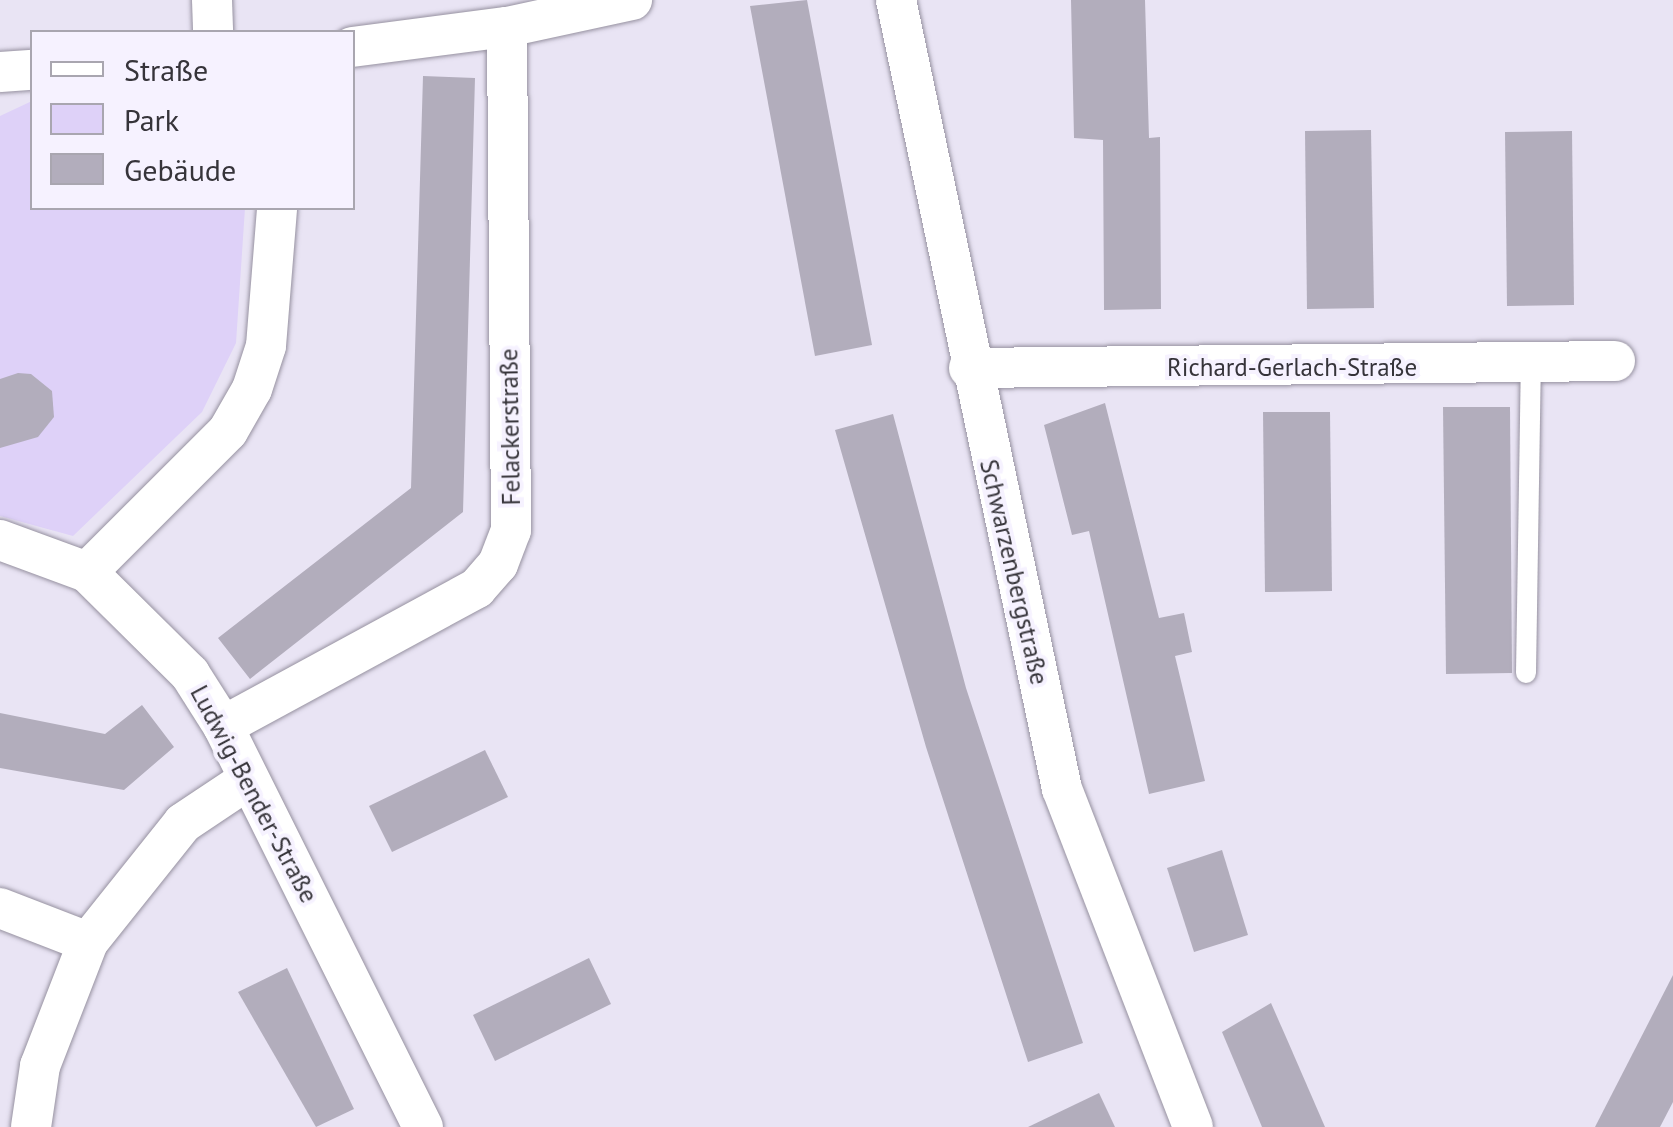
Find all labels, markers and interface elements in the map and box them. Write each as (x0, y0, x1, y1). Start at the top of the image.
legend (30, 30, 355, 210)
text: Straße (124, 50, 208, 89)
text: Park (124, 100, 179, 139)
text: Gebäude (124, 150, 236, 189)
street label: Felackerstraße (494, 348, 526, 506)
street label: Richard-Gerlach-Straße (1167, 352, 1417, 382)
street label: Schwarzenbergstraße (973, 456, 1055, 688)
street label: Ludwig-Bender-Straße (184, 680, 324, 908)

